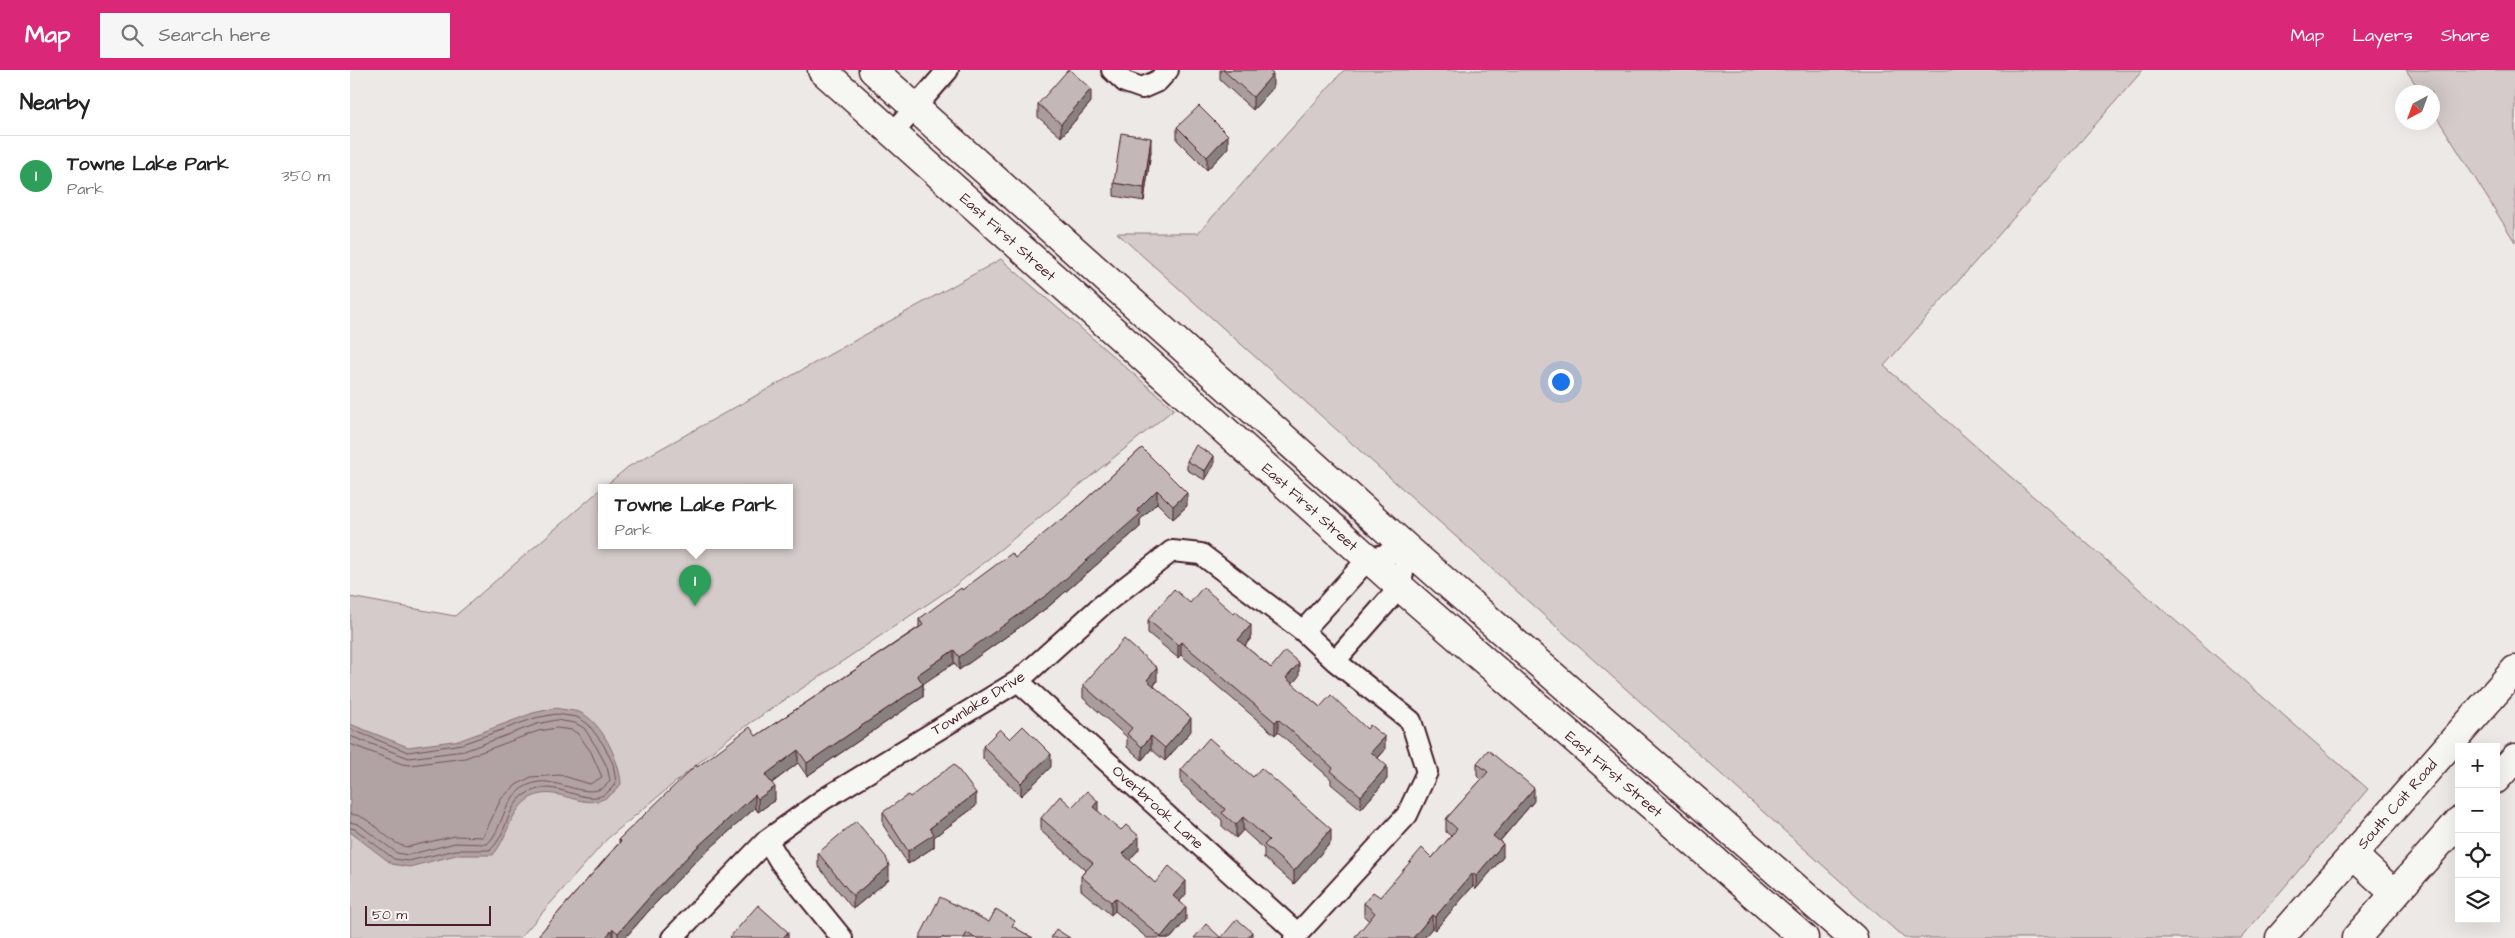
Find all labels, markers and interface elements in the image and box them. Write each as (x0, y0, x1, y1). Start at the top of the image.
search box (100, 13, 450, 58)
text: Map (25, 18, 70, 52)
icon: search (118, 21, 146, 49)
text: Search here (158, 22, 271, 49)
text: Map (2290, 23, 2324, 48)
text: Layers (2352, 23, 2413, 48)
text: Share (2441, 23, 2490, 48)
north arrow (2395, 85, 2440, 130)
text: Nearby (20, 88, 90, 117)
text: Towne Lake Park (67, 151, 229, 178)
text: 1 (35, 165, 37, 187)
text: 350 m (282, 165, 330, 187)
text: Park (67, 178, 104, 200)
street label: East First Street (955, 188, 1060, 286)
your location (1548, 369, 1574, 395)
street label: East First Street (1257, 458, 1362, 556)
popup (598, 484, 793, 549)
text: Towne Lake Park (615, 492, 776, 519)
text: Park (615, 519, 652, 541)
pin: 1 (679, 565, 711, 606)
street label: Townlake Drive (927, 666, 1029, 741)
street label: East First Street (1560, 726, 1667, 823)
map controls (2455, 743, 2500, 923)
button: + (2455, 743, 2500, 788)
street label: South Coit Road (2352, 755, 2443, 854)
street label: Overbrook Lane (1107, 761, 1208, 854)
button: − (2455, 788, 2500, 833)
button: locate (2455, 833, 2500, 878)
button: layers (2455, 878, 2500, 923)
scale bar (365, 903, 491, 926)
text: 50 m (372, 905, 407, 925)

